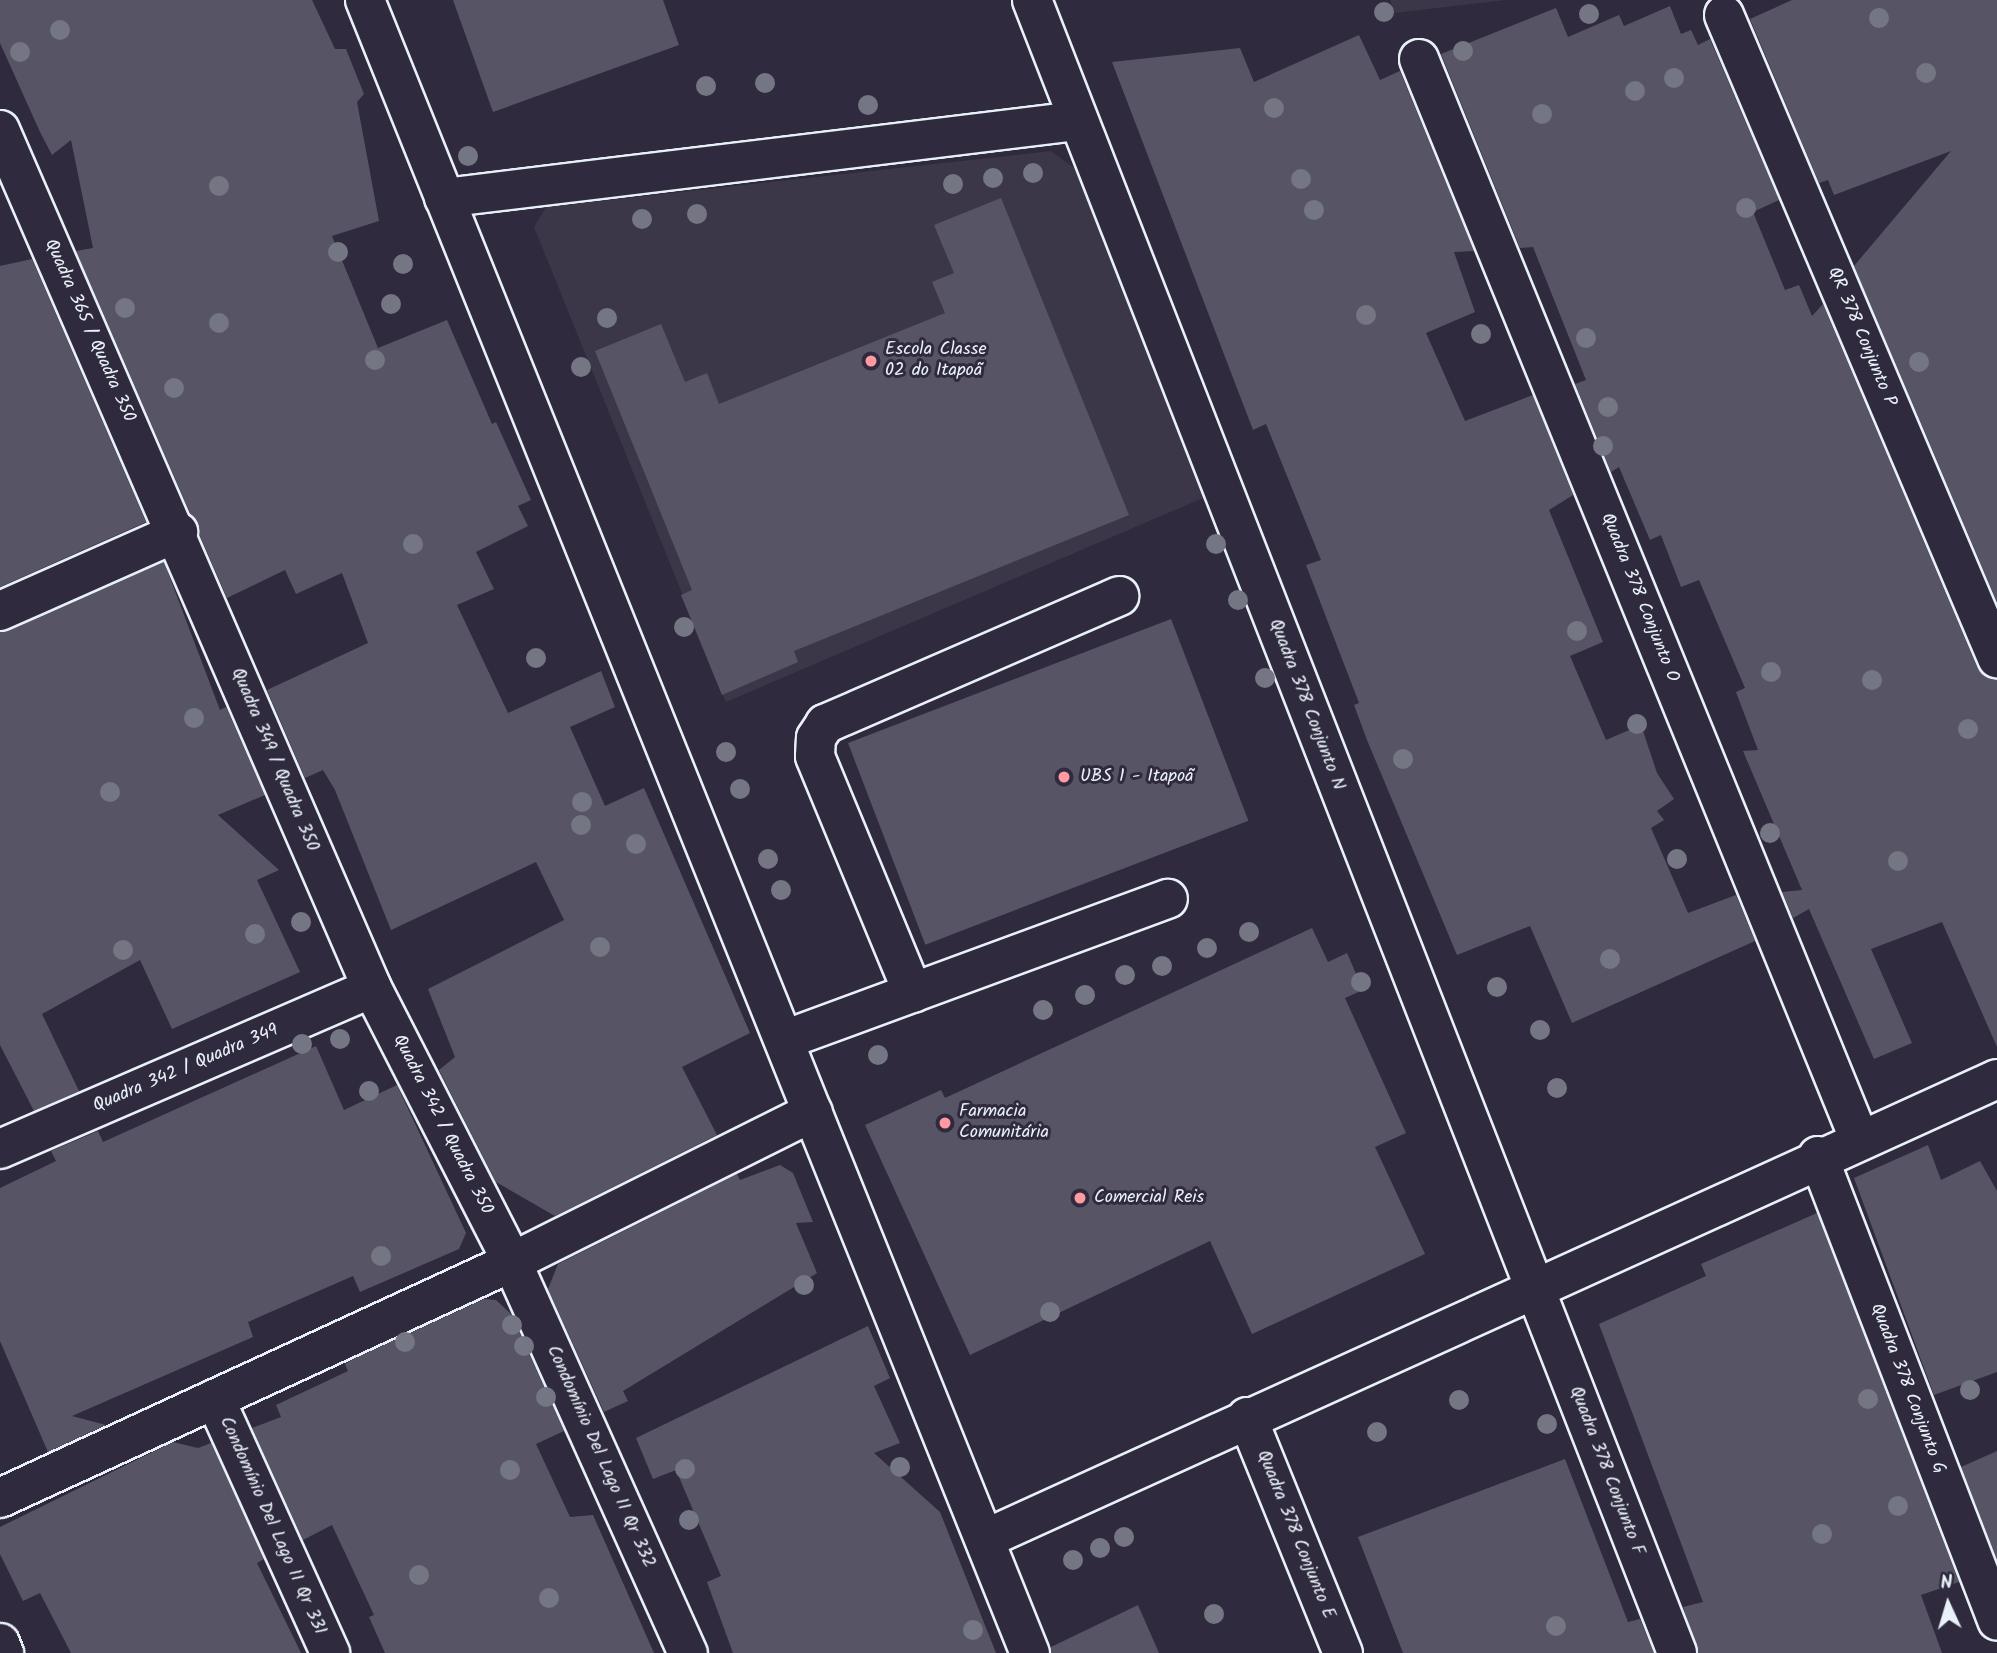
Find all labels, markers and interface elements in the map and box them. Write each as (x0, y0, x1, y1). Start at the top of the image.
street label: Quadra 365 / Quadra 350 (39, 236, 139, 426)
street label: QR 378 Conjunto P (1822, 264, 1900, 410)
place label: Escola Classe 02 do Itapoã (885, 340, 987, 382)
marker: Escola Classe 02 do Itapoã (863, 353, 879, 369)
street label: Quadra 378 Conjunto O (1595, 510, 1683, 686)
street label: Quadra 378 Conjunto N (1263, 616, 1349, 794)
street label: Quadra 349 / Quadra 350 (226, 665, 322, 855)
place label: UBS 1 - Itapoã (1080, 766, 1194, 788)
marker: UBS 1 - Itapoã (1054, 767, 1074, 787)
street label: Quadra 342 / Quadra 349 (90, 1020, 282, 1118)
street label: Quadra 342 / Quadra 350 (387, 1031, 497, 1219)
place label: Farmacia Comunitária (959, 1102, 1049, 1144)
marker: Farmacia Comunitária (937, 1115, 953, 1131)
place label: Comercial Reis (1094, 1187, 1204, 1209)
marker: Comercial Reis (1072, 1190, 1088, 1206)
street label: Quadra 378 Conjunto G (1865, 1301, 1949, 1477)
street label: Condomínio Del Lago II Qr 332 (541, 1342, 659, 1572)
street label: Quadra 378 Conjunto F (1564, 1384, 1648, 1558)
street label: Condomínio Del Lago II Qr 331 (214, 1414, 330, 1638)
street label: Quadra 378 Conjunto E (1251, 1447, 1339, 1623)
text: N (1940, 1568, 1954, 1598)
north arrow (1913, 1569, 1983, 1639)

